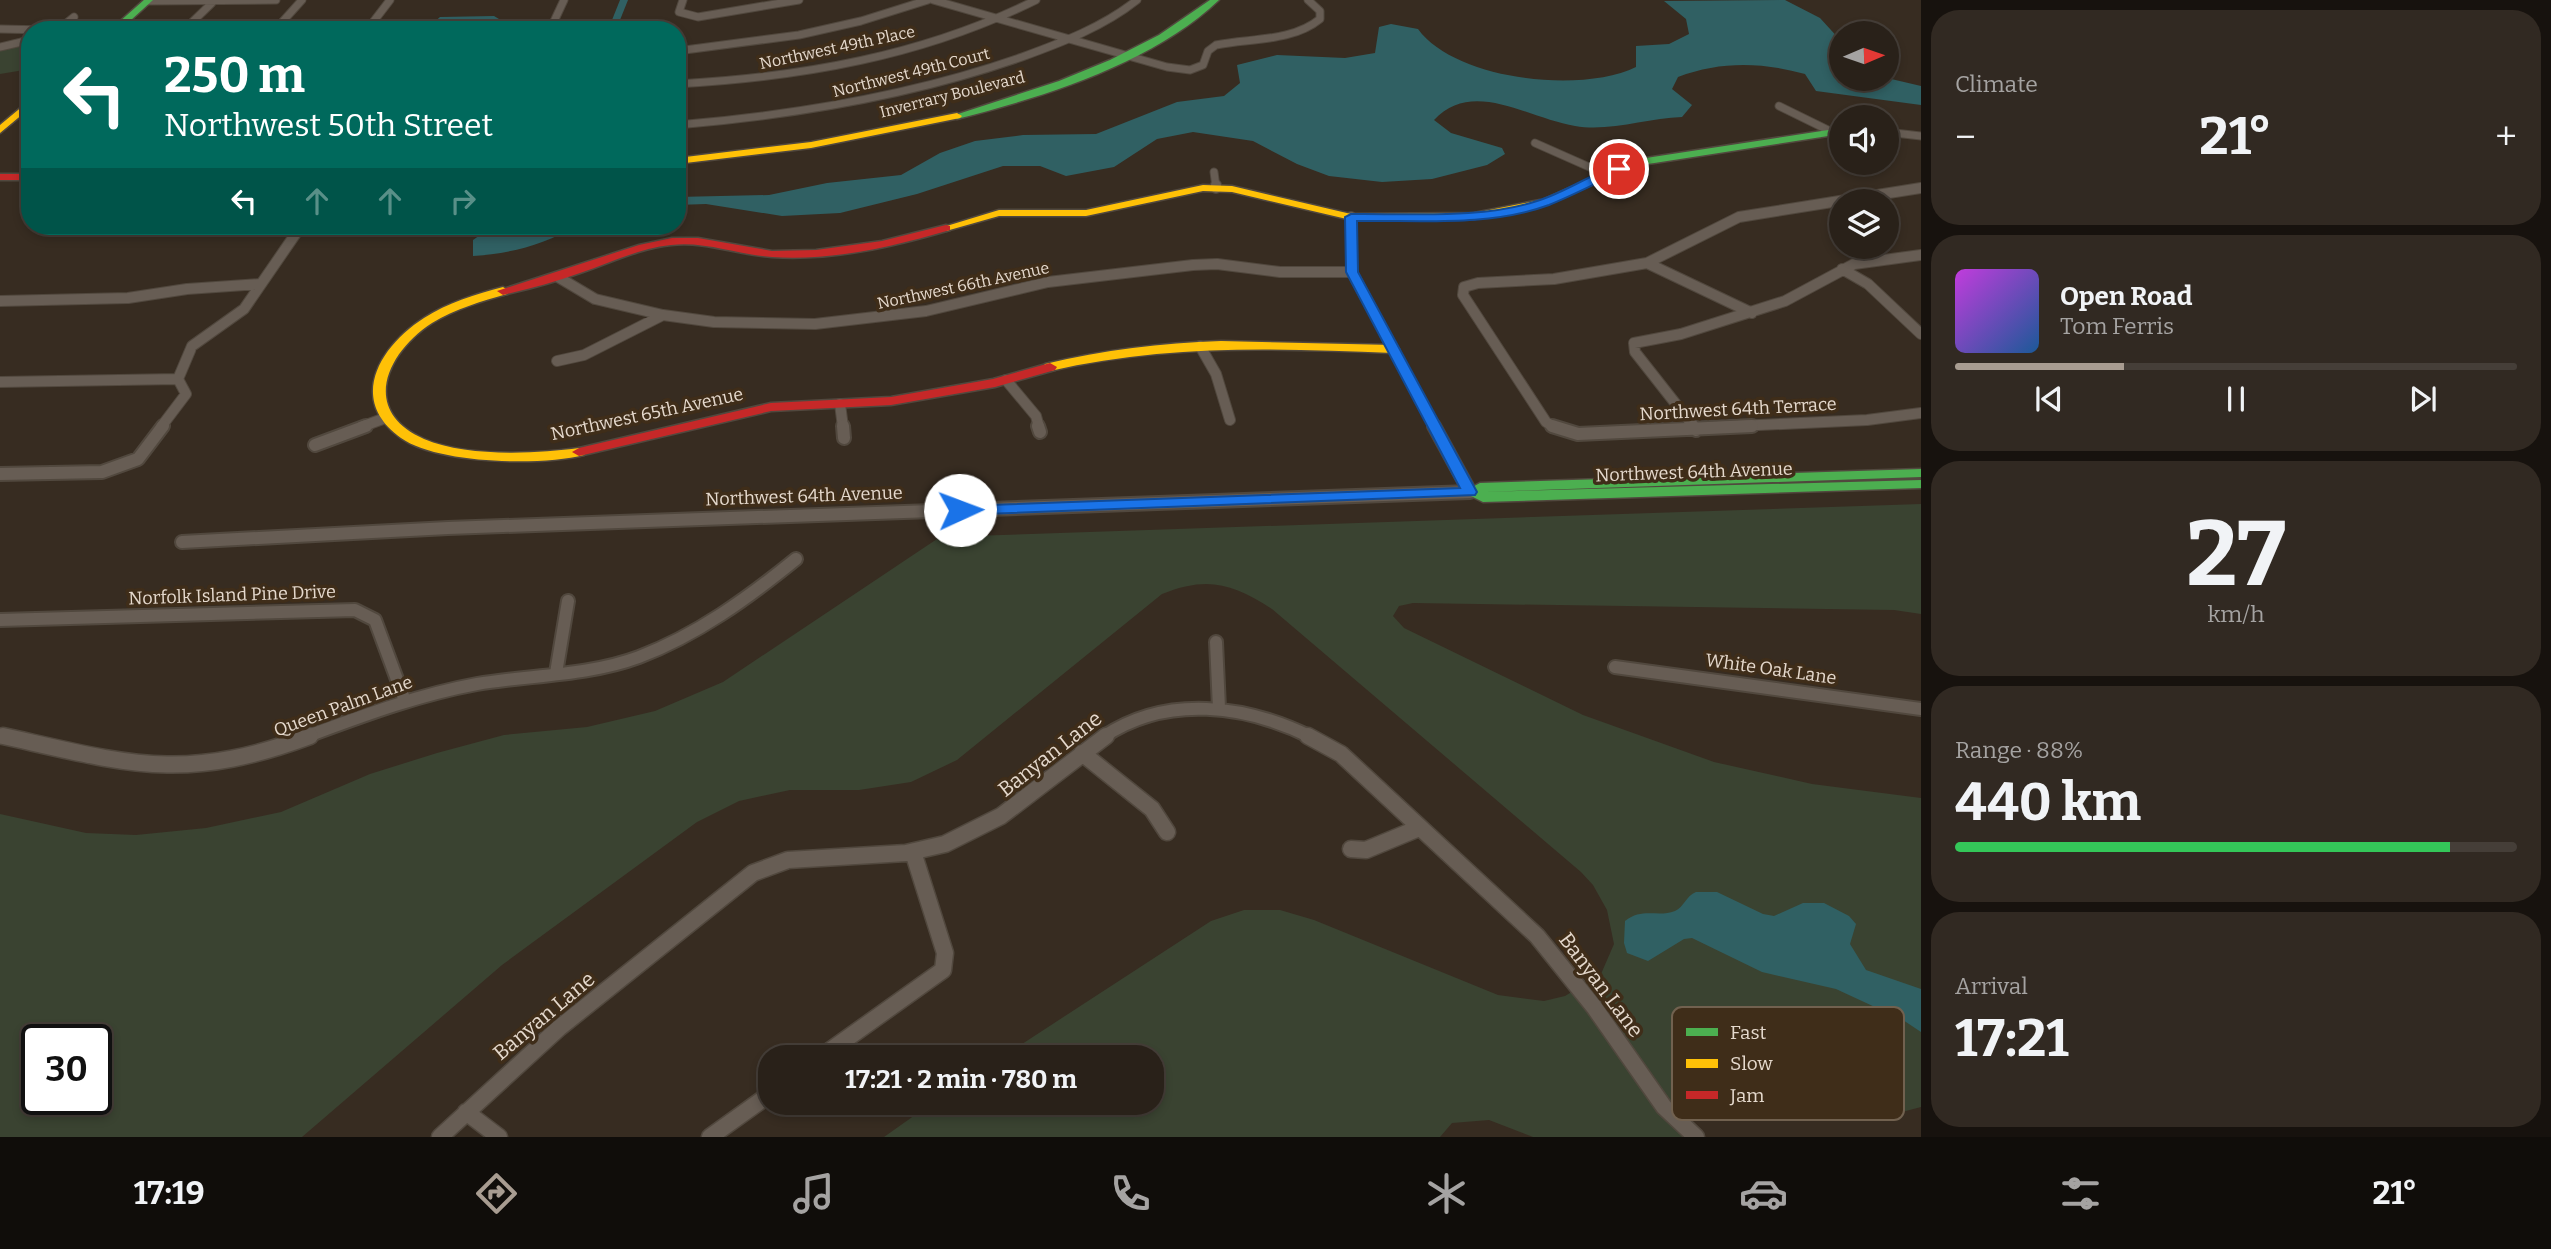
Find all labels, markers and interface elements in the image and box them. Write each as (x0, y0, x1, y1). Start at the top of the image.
north arrow (1829, 21, 1899, 91)
map controls (1829, 21, 1899, 259)
street label: Northwest 49th Place (758, 22, 917, 73)
street label: Northwest 49th Court (831, 44, 992, 101)
text: 250 m (164, 46, 305, 105)
icon: left (49, 49, 140, 140)
street label: Inverrary Boulevard (878, 67, 1027, 122)
text: Climate (1955, 70, 2038, 98)
button: sound (1829, 105, 1899, 175)
text: 21° (2199, 105, 2272, 168)
text: Northwest 50th Street (164, 106, 493, 144)
text: − (1955, 114, 1976, 160)
text: + (2495, 114, 2517, 160)
pin (1589, 139, 1649, 199)
icon: arrive (1600, 150, 1638, 188)
icon: left (225, 182, 263, 220)
icon: ahead (298, 182, 336, 220)
icon: ahead (371, 182, 409, 220)
icon: right (444, 182, 482, 220)
button: layers (1829, 189, 1899, 259)
street label: Northwest 66th Avenue (875, 258, 1051, 313)
text: Open Road (2060, 281, 2192, 312)
text: Tom Ferris (2060, 312, 2174, 340)
icon: previous (2030, 380, 2068, 418)
icon: pause (2217, 380, 2255, 418)
icon: next (2404, 380, 2442, 418)
street label: Northwest 65th Avenue (549, 383, 745, 445)
street label: Northwest 64th Terrace (1639, 393, 1837, 425)
street label: Northwest 64th Avenue (1595, 458, 1793, 486)
position arrow (923, 473, 997, 547)
street label: Northwest 64th Avenue (705, 482, 903, 510)
text: 27 (2186, 500, 2286, 609)
street label: Norfolk Island Pine Drive (128, 580, 336, 610)
text: km/h (2208, 600, 2264, 628)
street label: White Oak Lane (1704, 649, 1838, 689)
street label: Queen Palm Lane (271, 671, 415, 741)
street label: Banyan Lane (993, 705, 1107, 803)
text: Range · 88% (1955, 736, 2083, 764)
text: 440 km (1955, 771, 2141, 834)
street label: Banyan Lane (1553, 927, 1649, 1043)
street label: Banyan Lane (488, 966, 600, 1066)
text: Arrival (1955, 972, 2028, 1000)
legend (1672, 1007, 1904, 1120)
text: 17:21 (1955, 1007, 2069, 1070)
text: Fast (1730, 1021, 1767, 1044)
speed limit sign: 30 (21, 1024, 112, 1115)
text: Slow (1730, 1052, 1773, 1075)
text: 17:21 · 2 min · 780 m (845, 1064, 1077, 1095)
text: Jam (1729, 1084, 1764, 1107)
icon: directions (472, 1169, 521, 1218)
icon: music (789, 1169, 838, 1218)
icon: phone (1106, 1169, 1155, 1218)
icon: climate (1422, 1169, 1471, 1218)
icon: car (1739, 1169, 1788, 1218)
icon: filters (2056, 1169, 2105, 1218)
text: 17:19 (134, 1174, 205, 1212)
text: 21° (2372, 1174, 2417, 1212)

